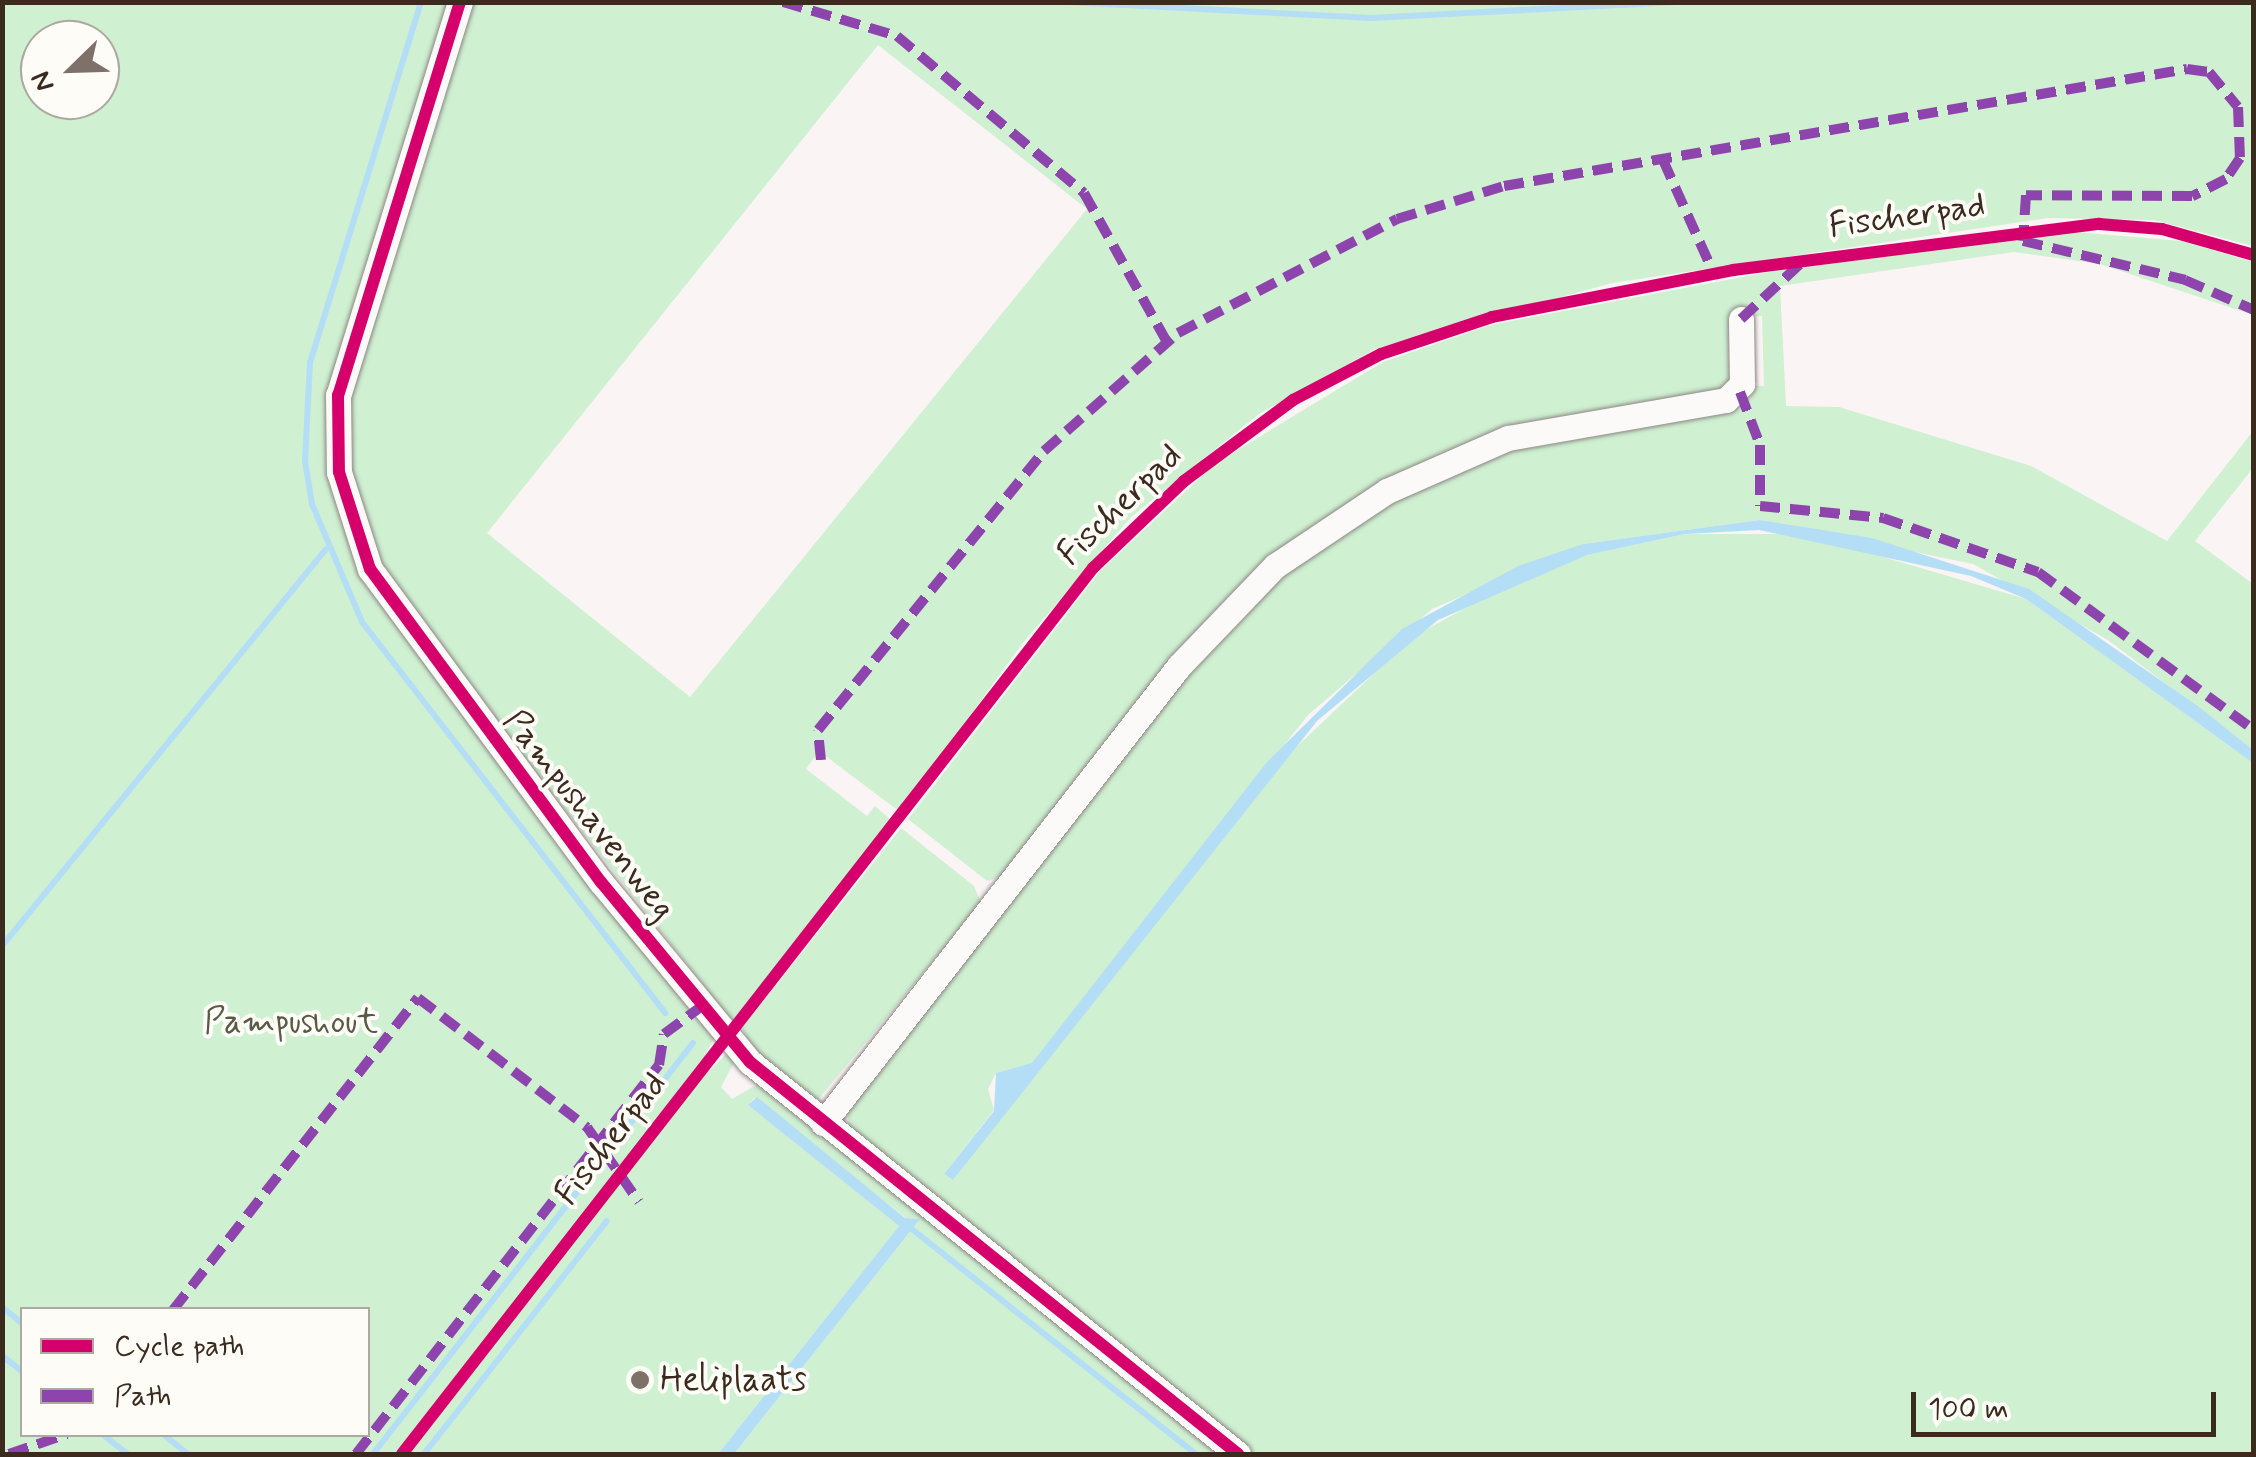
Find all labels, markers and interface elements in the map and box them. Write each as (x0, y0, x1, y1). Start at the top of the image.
north arrow (20, 20, 120, 120)
text: N (23, 65, 64, 97)
street label: Fischerpad (1826, 184, 1988, 248)
street label: Fischerpad (1049, 435, 1191, 575)
street label: Pampushavenweg (494, 701, 684, 929)
park label: Pampushout (204, 1001, 378, 1043)
street label: Fischerpad (546, 1064, 676, 1214)
legend (20, 1307, 370, 1437)
text: Cycle path (114, 1327, 245, 1366)
place label: Heliplaats (660, 1359, 807, 1401)
marker: Heliplaats (629, 1369, 651, 1391)
scale bar (1916, 1372, 2221, 1434)
text: Path (114, 1377, 172, 1416)
text: 100 m (1928, 1390, 2009, 1429)

